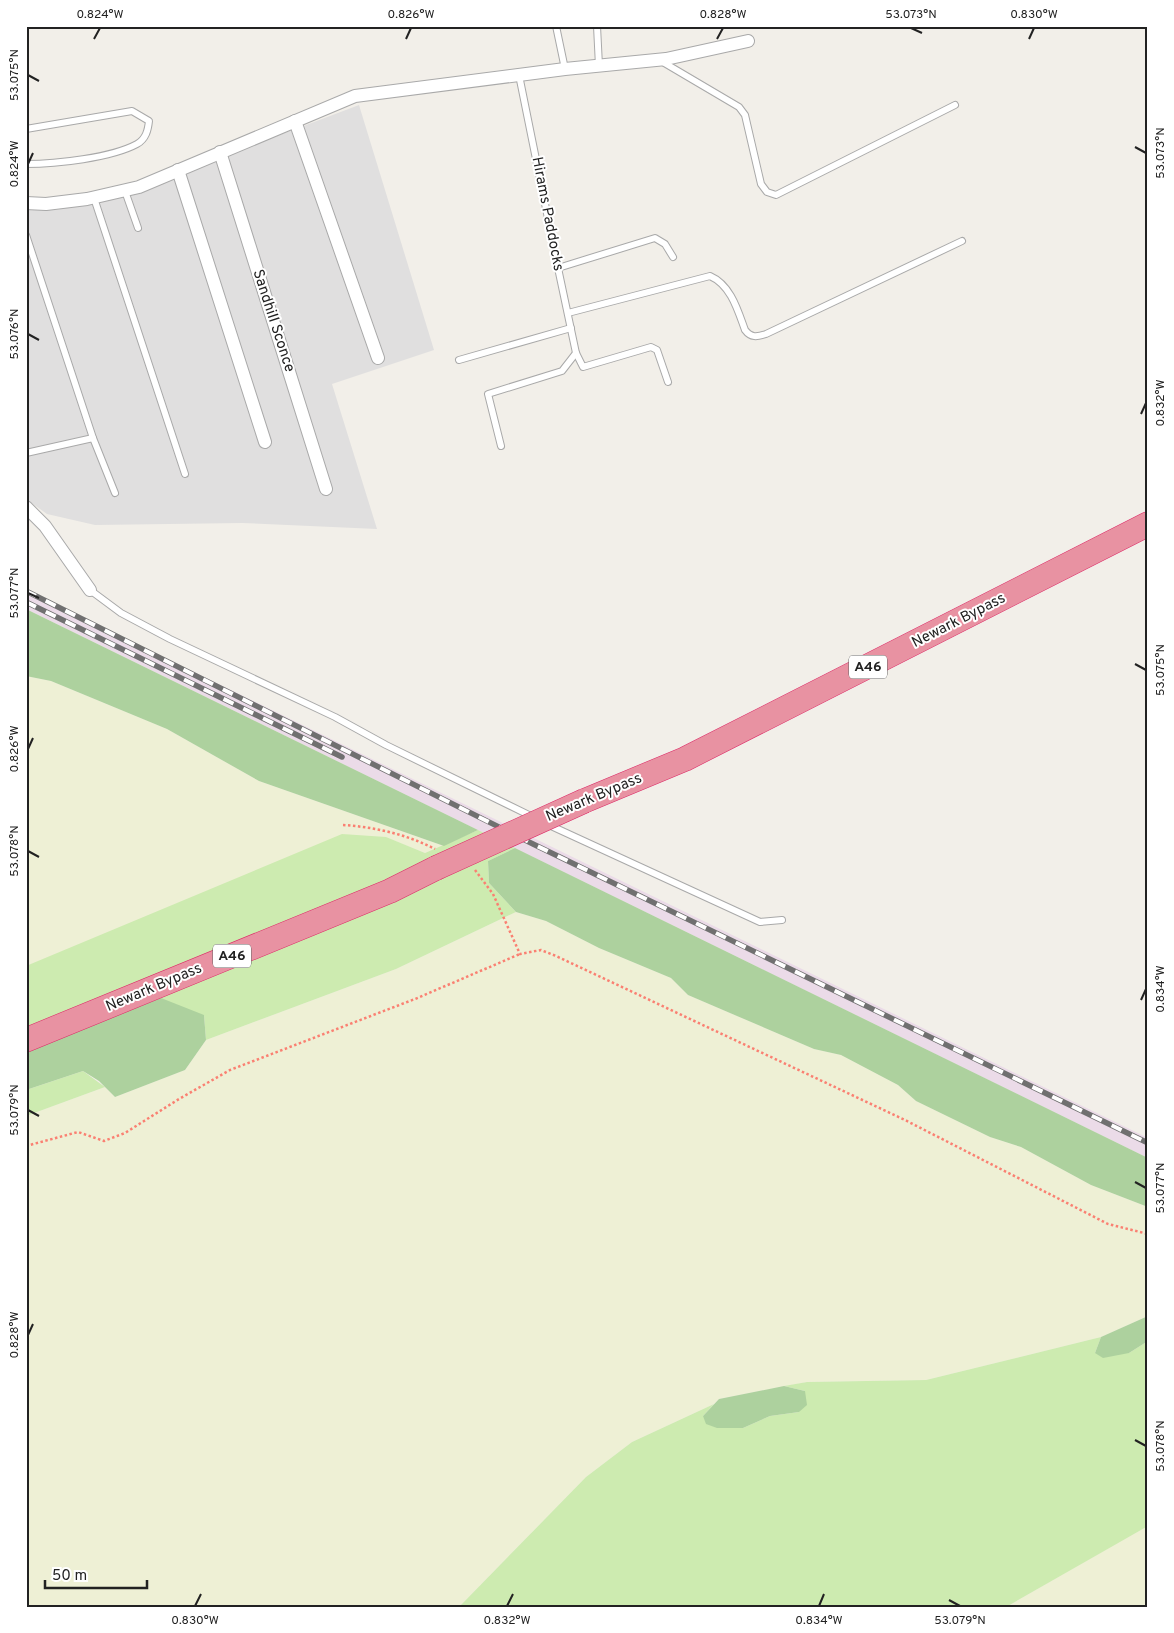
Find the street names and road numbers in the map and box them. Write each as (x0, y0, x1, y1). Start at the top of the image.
street label: Hirams Paddocks (527, 155, 567, 273)
street label: Sandhill Sconce (247, 267, 299, 375)
street label: Newark Bypass (909, 589, 1009, 653)
road number: A46 (849, 656, 887, 679)
street label: Newark Bypass (543, 769, 645, 827)
road number: A46 (213, 944, 251, 968)
street label: Newark Bypass (103, 959, 205, 1017)

